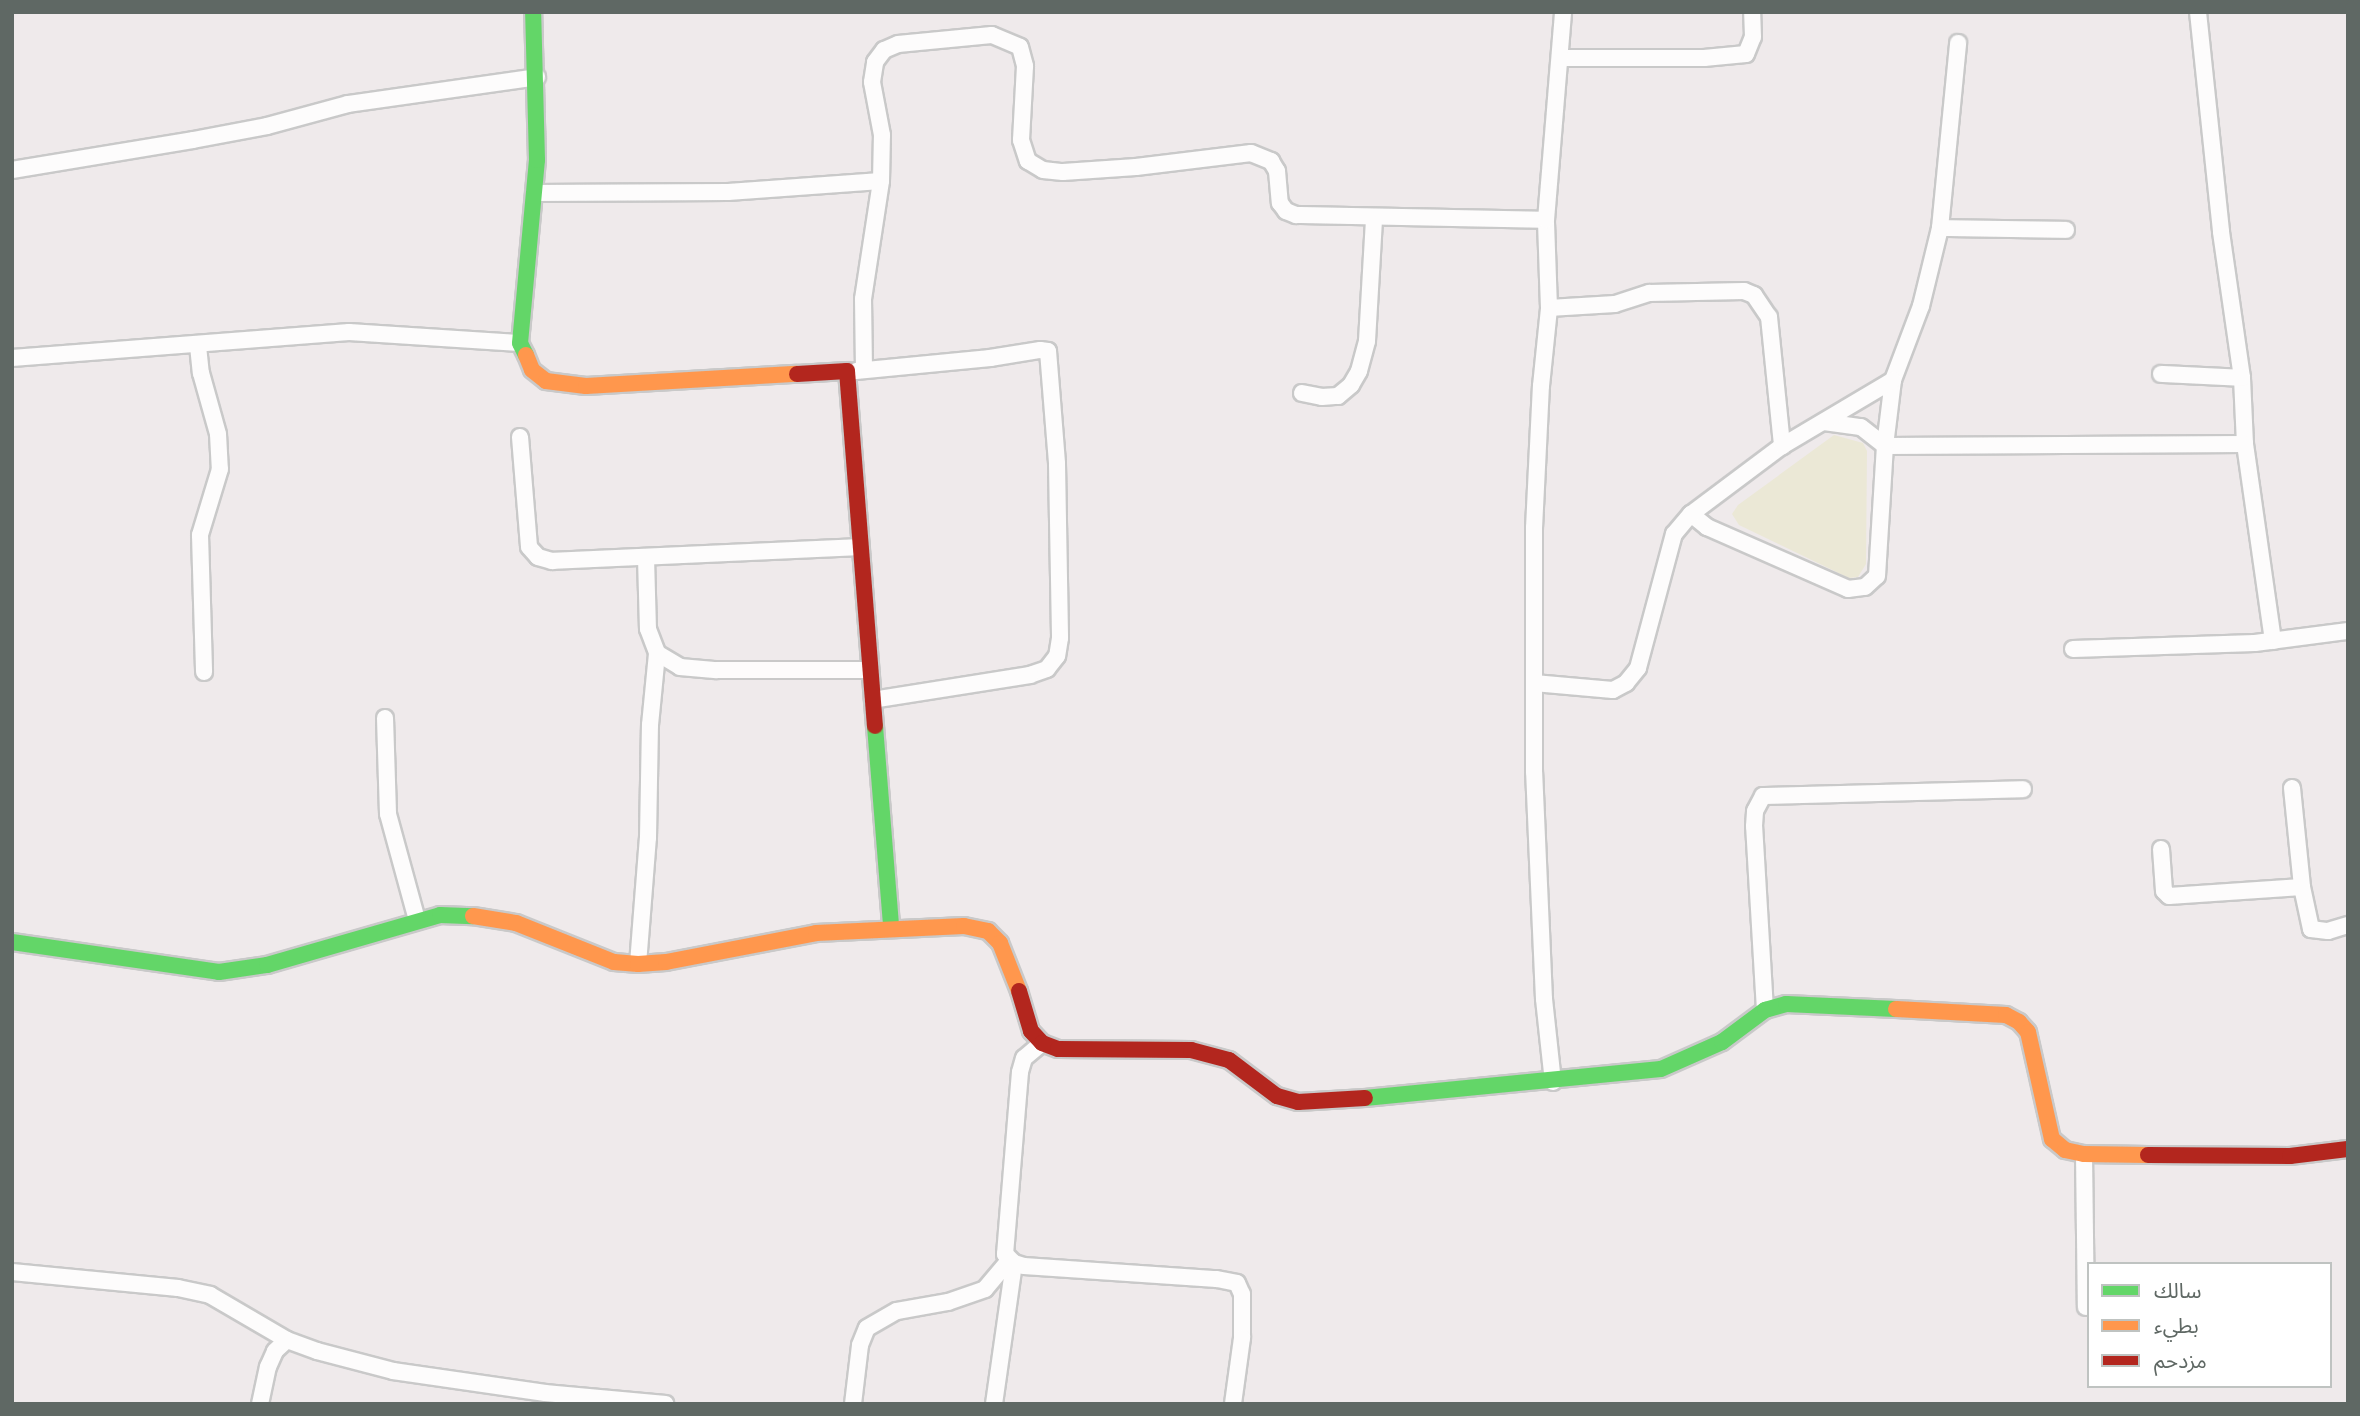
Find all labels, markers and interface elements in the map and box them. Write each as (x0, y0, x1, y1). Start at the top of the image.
legend (2087, 1262, 2332, 1388)
text: سالك (2154, 1278, 2201, 1304)
text: بطيء (2154, 1313, 2199, 1339)
text: مزدحم (2154, 1348, 2207, 1374)

